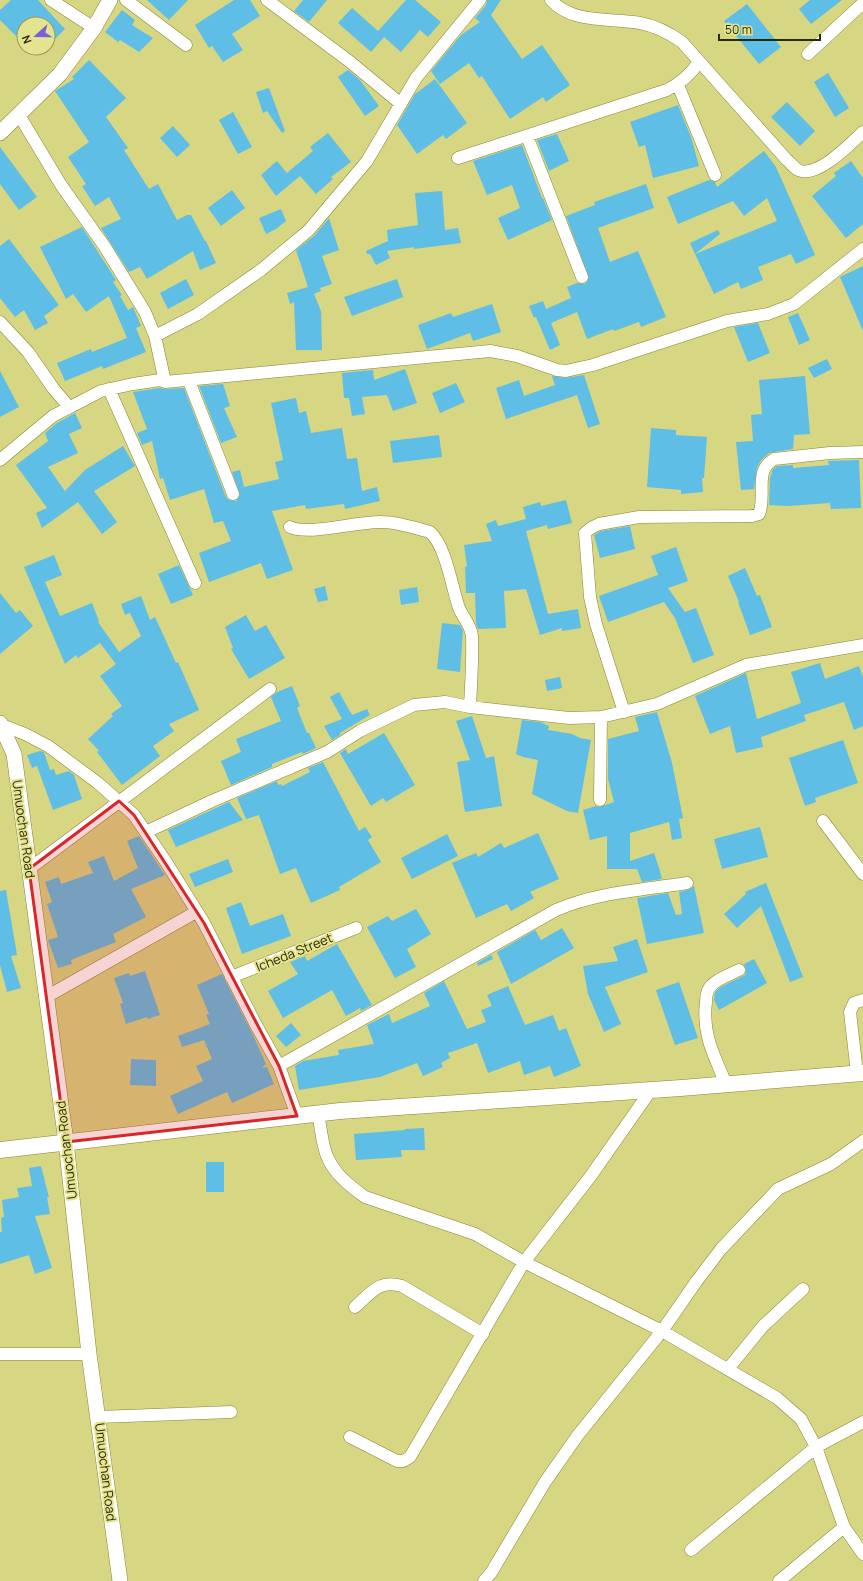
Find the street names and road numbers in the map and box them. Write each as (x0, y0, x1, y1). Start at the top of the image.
street label: Umuochan Road (8, 779, 40, 879)
street label: Icheda Street (253, 928, 335, 976)
street label: Umuochan Road (51, 1100, 81, 1200)
street label: Umuochan Road (91, 1422, 121, 1522)

